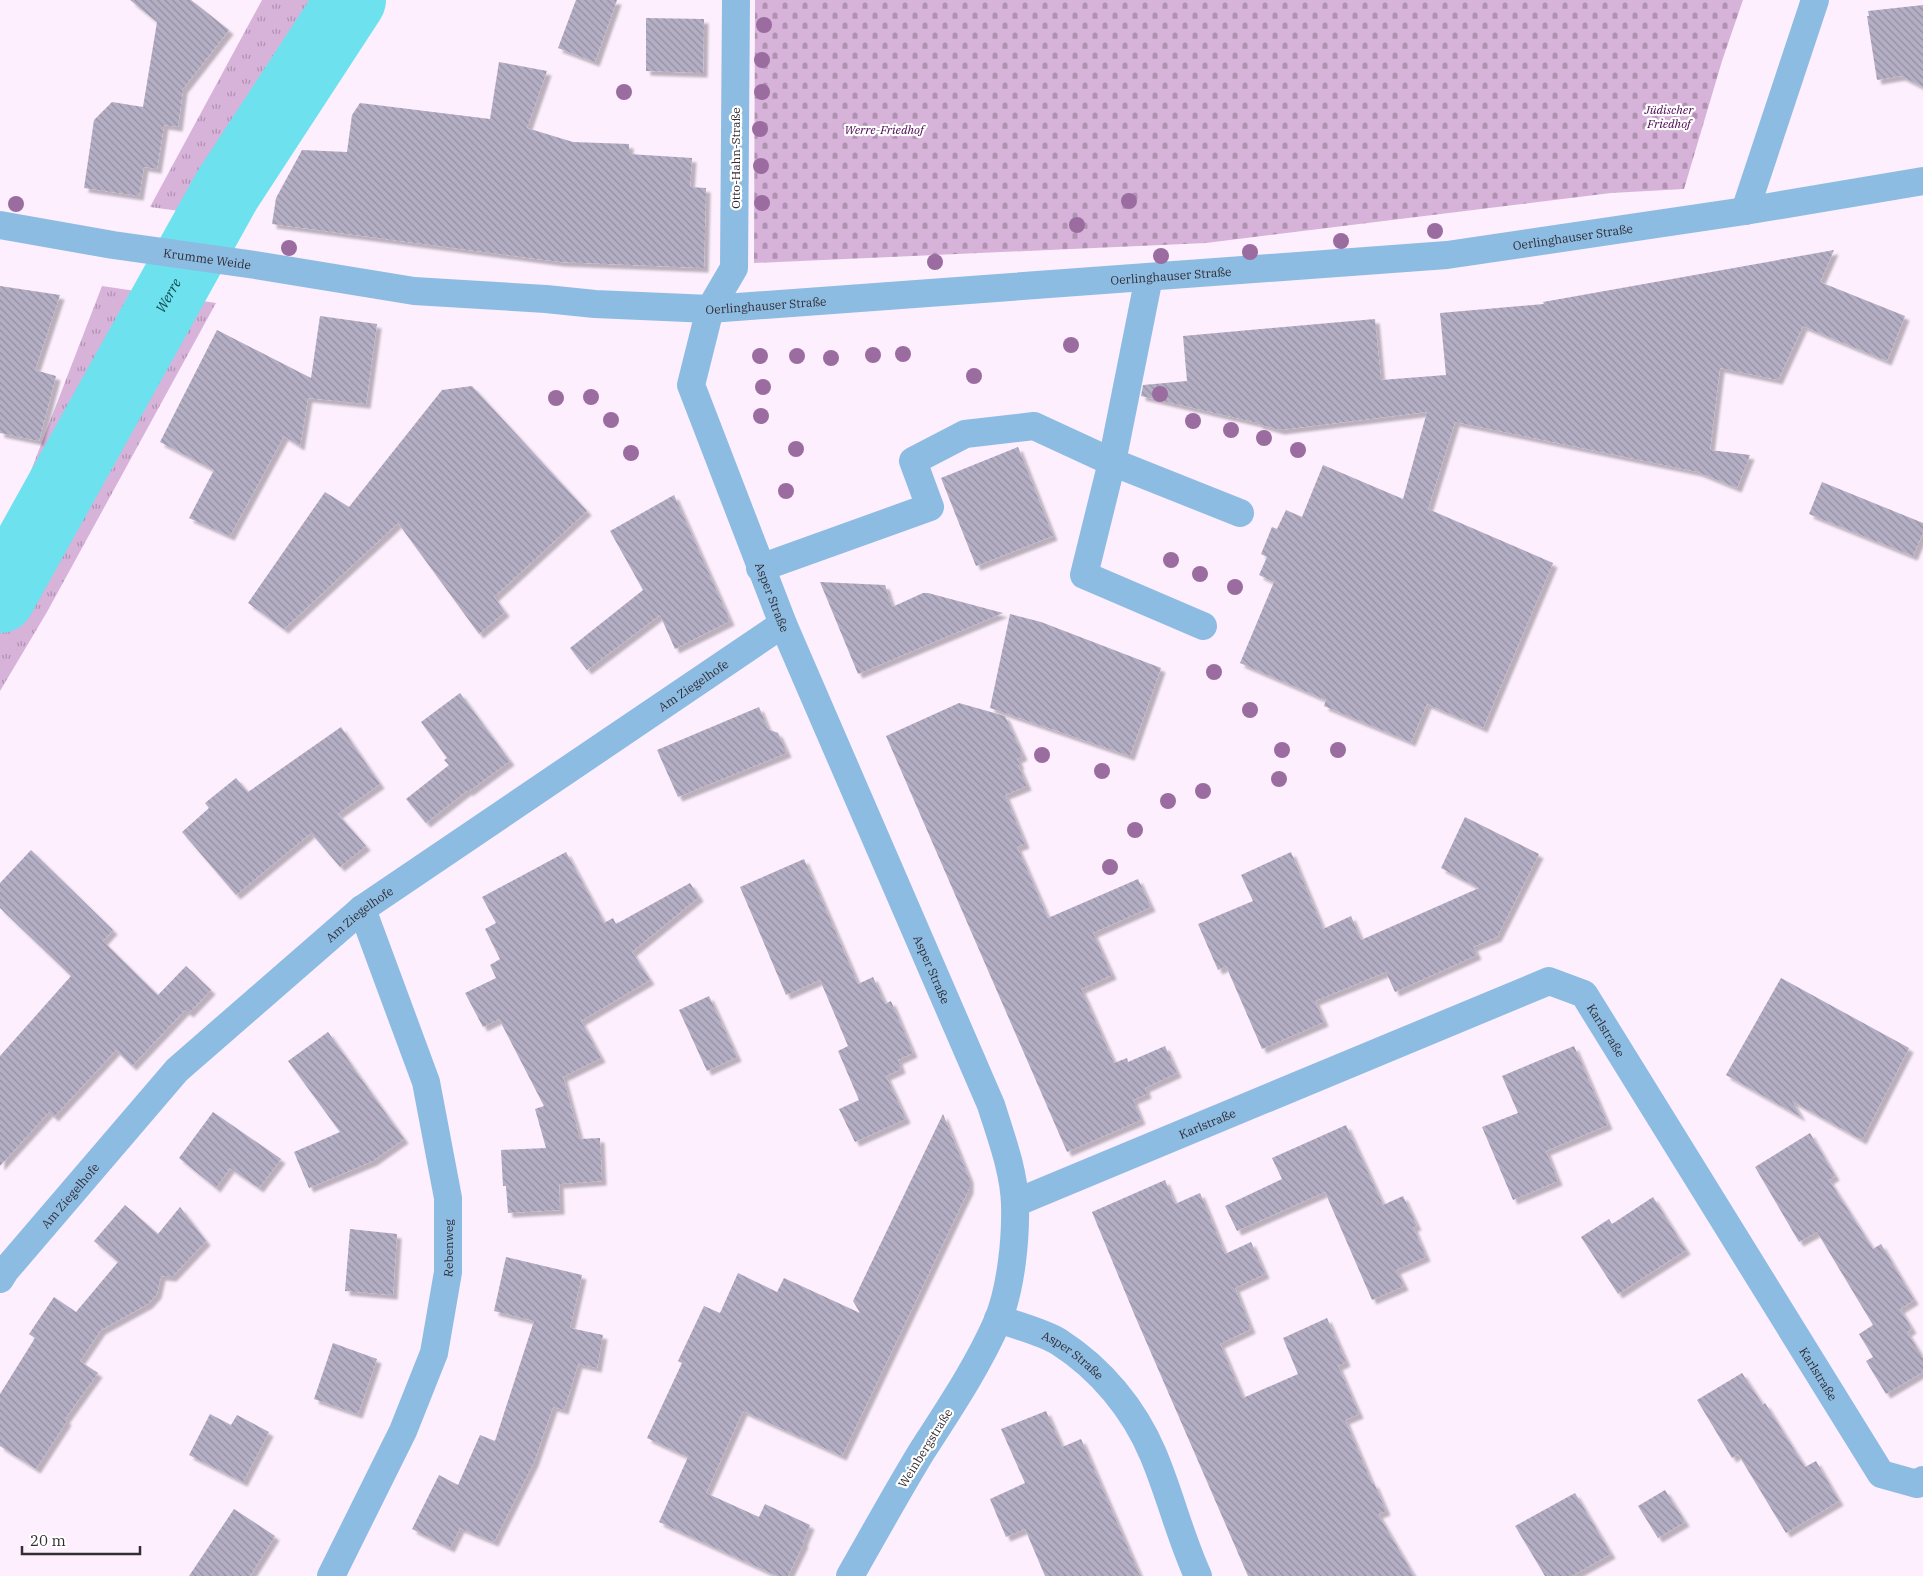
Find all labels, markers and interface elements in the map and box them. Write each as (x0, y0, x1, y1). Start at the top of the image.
park label: Jüdischer Friedhof (1644, 102, 1694, 131)
street label: Otto-Hahn-Straße (728, 107, 743, 209)
park label: Werre-Friedhof (844, 122, 926, 137)
street label: Oerlinghauser Straße (1512, 220, 1634, 253)
street label: Krumme Weide (162, 245, 252, 272)
street label: Oerlinghauser Straße (1110, 263, 1232, 287)
water label: Werre (151, 275, 185, 316)
street label: Oerlinghauser Straße (705, 293, 827, 317)
street label: Asper Straße (752, 560, 793, 634)
street label: Am Ziegelhofe (655, 656, 731, 714)
street label: Am Ziegelhofe (322, 883, 396, 945)
street label: Asper Straße (911, 932, 954, 1006)
street label: Karlstraße (1584, 1001, 1628, 1059)
street label: Karlstraße (1177, 1105, 1238, 1142)
street label: Am Ziegelhofe (38, 1159, 102, 1231)
street label: Rebenweg (440, 1219, 456, 1278)
street label: Asper Straße (1040, 1327, 1107, 1382)
street label: Karlstraße (1797, 1344, 1841, 1403)
street label: Weinbergstraße (895, 1406, 955, 1490)
scale bar (22, 1524, 140, 1556)
text: 20 m (30, 1531, 66, 1550)

